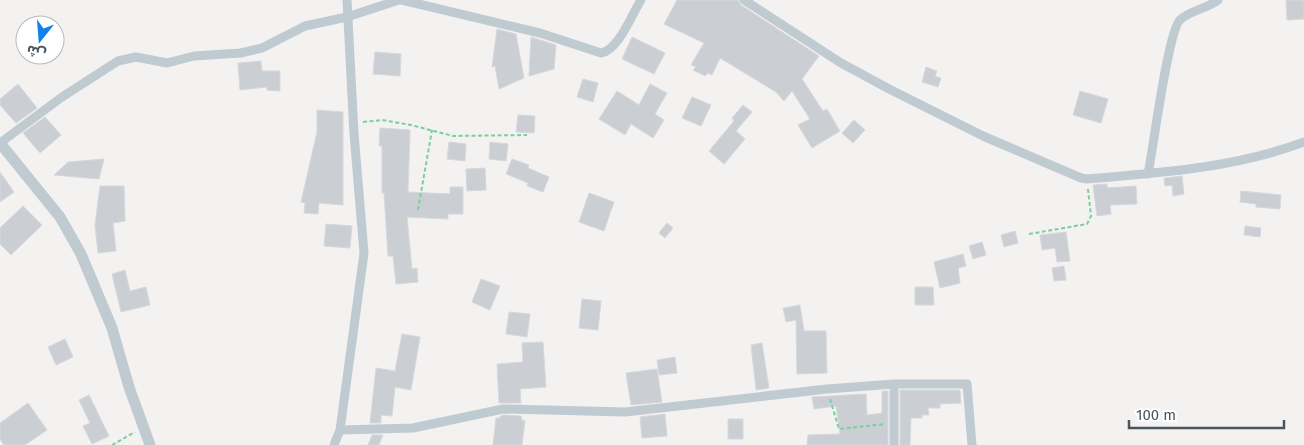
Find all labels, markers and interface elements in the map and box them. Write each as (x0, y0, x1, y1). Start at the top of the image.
north arrow (15, 15, 65, 65)
text: ش (25, 41, 48, 63)
scale bar (1129, 398, 1284, 430)
text: 100 m (1136, 406, 1176, 424)

